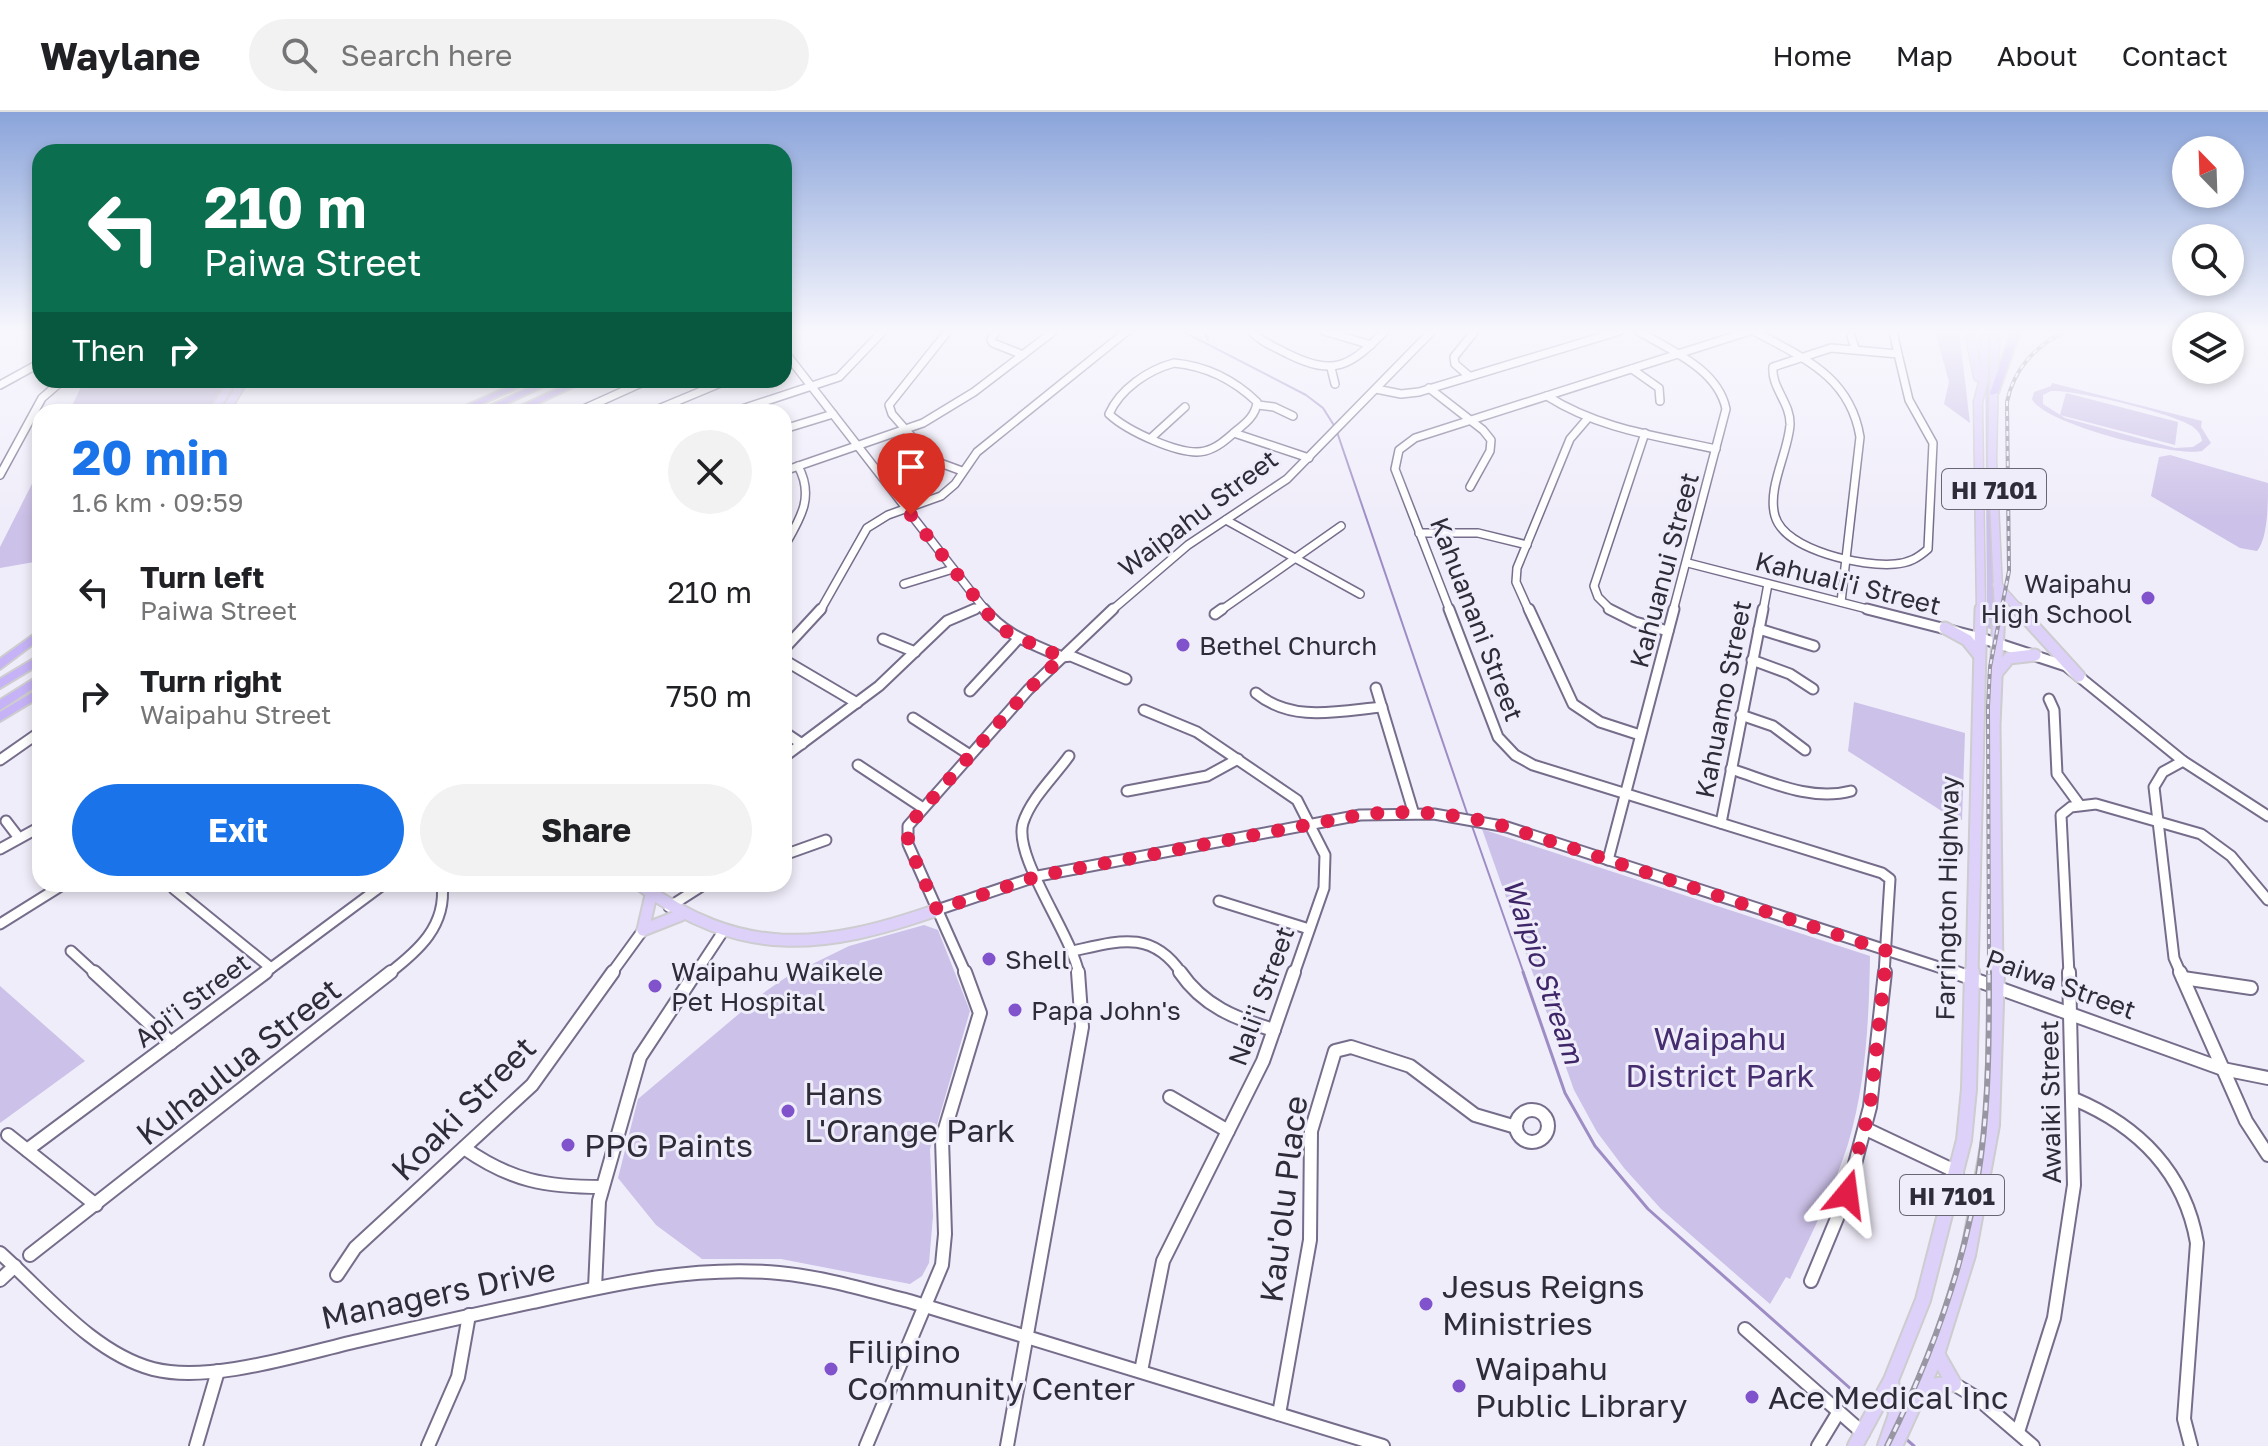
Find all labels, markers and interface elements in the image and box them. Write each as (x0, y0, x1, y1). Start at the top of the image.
search box (249, 19, 809, 91)
text: Waylane (40, 33, 201, 78)
icon: search (277, 33, 321, 77)
text: Search here (341, 37, 512, 73)
text: Home (1773, 39, 1852, 72)
text: Map (1896, 39, 1953, 72)
text: About (1997, 39, 2078, 72)
text: Contact (2122, 39, 2228, 72)
north arrow (2172, 136, 2244, 208)
map controls (2172, 136, 2244, 384)
text: 210 m (204, 173, 366, 240)
icon: left (72, 176, 176, 280)
button: search (2172, 224, 2244, 296)
text: Paiwa Street (204, 241, 422, 284)
button: layers (2172, 312, 2244, 384)
icon: right (161, 328, 205, 372)
text: Then (72, 332, 145, 368)
text: 20 min (72, 428, 229, 486)
button: close (668, 430, 752, 514)
pin (877, 433, 945, 515)
street label: Waipahu Street (1112, 443, 1284, 583)
icon: arrive (889, 445, 933, 489)
street label: Kahuanui Street (1623, 469, 1705, 671)
road number: HI 7101 (1942, 469, 2046, 509)
text: 1.6 km · 09:59 (72, 487, 244, 518)
street label: Kahuanani Street (1424, 513, 1530, 725)
street label: Kahuali'i Street (1752, 545, 1944, 621)
text: Turn left (140, 559, 265, 595)
place label: Waipahu High School (1980, 568, 2132, 629)
icon: left (72, 570, 116, 614)
text: 210 m (667, 574, 752, 610)
marker: Waipahu High School (2139, 589, 2157, 607)
text: Paiwa Street (140, 595, 297, 626)
street label: Kahuamo Street (1689, 597, 1757, 801)
place label: Bethel Church (1199, 630, 1377, 661)
marker: Bethel Church (1174, 636, 1192, 654)
text: Turn right (140, 663, 282, 699)
icon: right (72, 674, 116, 718)
text: 750 m (666, 678, 752, 714)
text: Waipahu Street (140, 699, 331, 730)
street label: Farrington Highway (1929, 775, 1965, 1021)
button: Exit (72, 784, 404, 876)
button: Share (420, 784, 752, 876)
water label: Waipio Stream (1497, 874, 1592, 1069)
street label: Nali'i Street (1221, 922, 1301, 1070)
street label: Paiwa Street (1982, 943, 2140, 1025)
place label: Shell (1005, 944, 1069, 975)
street label: Apiʻi Street (128, 947, 256, 1053)
marker: Shell (980, 950, 998, 968)
place label: Waipahu Waikele Pet Hospital (671, 956, 883, 1017)
street label: Kuhaulua Street (128, 970, 348, 1152)
marker: Waipahu Waikele Pet Hospital (646, 977, 664, 995)
place label: Papa John's (1031, 995, 1181, 1026)
marker: Papa John's (1006, 1001, 1024, 1019)
park label: Waipahu District Park (1625, 1019, 1815, 1094)
street label: Awaiki Street (2033, 1020, 2067, 1184)
street label: Koaki Street (383, 1028, 543, 1188)
place label: Hans L'Orange Park (804, 1074, 1015, 1149)
street label: Kau'olu Place (1251, 1093, 1315, 1305)
marker: Hans L'Orange Park (779, 1102, 797, 1120)
place label: PPG Paints (584, 1126, 753, 1164)
marker: PPG Paints (559, 1136, 577, 1154)
position arrow (1805, 1152, 1889, 1236)
road number: HI 7101 (1900, 1175, 2004, 1215)
street label: Managers Drive (317, 1250, 559, 1336)
place label: Jesus Reigns Ministries (1442, 1267, 1645, 1342)
marker: Jesus Reigns Ministries (1417, 1295, 1435, 1313)
place label: Filipino Community Center (847, 1332, 1135, 1407)
place label: Waipahu Public Library (1475, 1349, 1687, 1424)
marker: Filipino Community Center (822, 1360, 840, 1378)
marker: Waipahu Public Library (1450, 1377, 1468, 1395)
place label: Ace Medical Inc (1768, 1378, 2008, 1416)
marker: Ace Medical Inc (1743, 1388, 1761, 1406)

